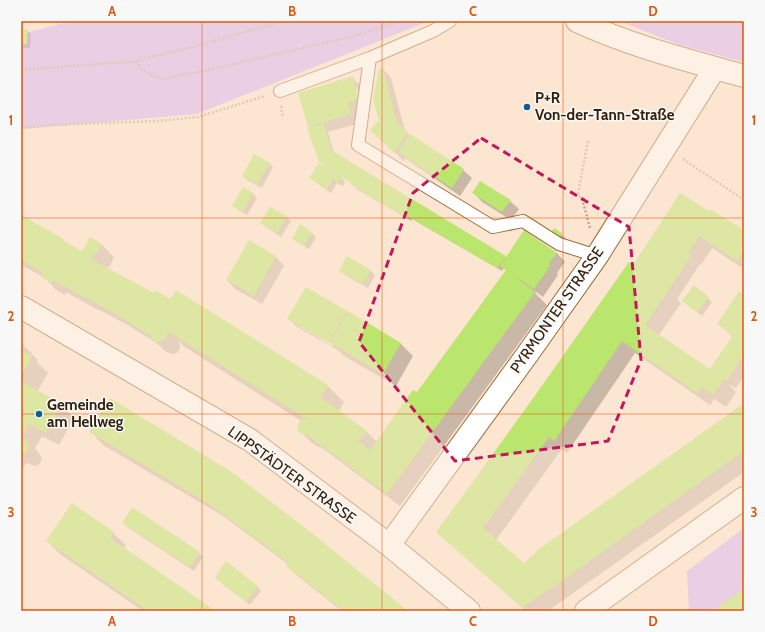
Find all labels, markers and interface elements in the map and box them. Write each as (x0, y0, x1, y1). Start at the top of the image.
text: A (108, 3, 117, 19)
text: B (288, 3, 296, 19)
text: C (469, 3, 477, 19)
text: D (648, 3, 658, 19)
place label: P+R Von-der-Tann-Straße (535, 89, 675, 124)
marker: P+R Von-der-Tann-Straße (522, 102, 532, 112)
text: 1 (9, 112, 13, 128)
text: 1 (752, 112, 756, 128)
street label: PYRMONTER STRASSE (507, 243, 607, 377)
text: 2 (8, 308, 15, 324)
text: 2 (751, 308, 758, 324)
place label: Gemeinde am Hellweg (47, 396, 124, 431)
marker: Gemeinde am Hellweg (34, 409, 44, 419)
street label: LIPPSTÄDTER STRASSE (225, 423, 359, 527)
text: 3 (7, 504, 15, 520)
text: 3 (750, 504, 758, 520)
text: A (108, 613, 117, 629)
text: B (288, 613, 296, 629)
text: C (469, 613, 477, 629)
text: D (648, 613, 658, 629)

